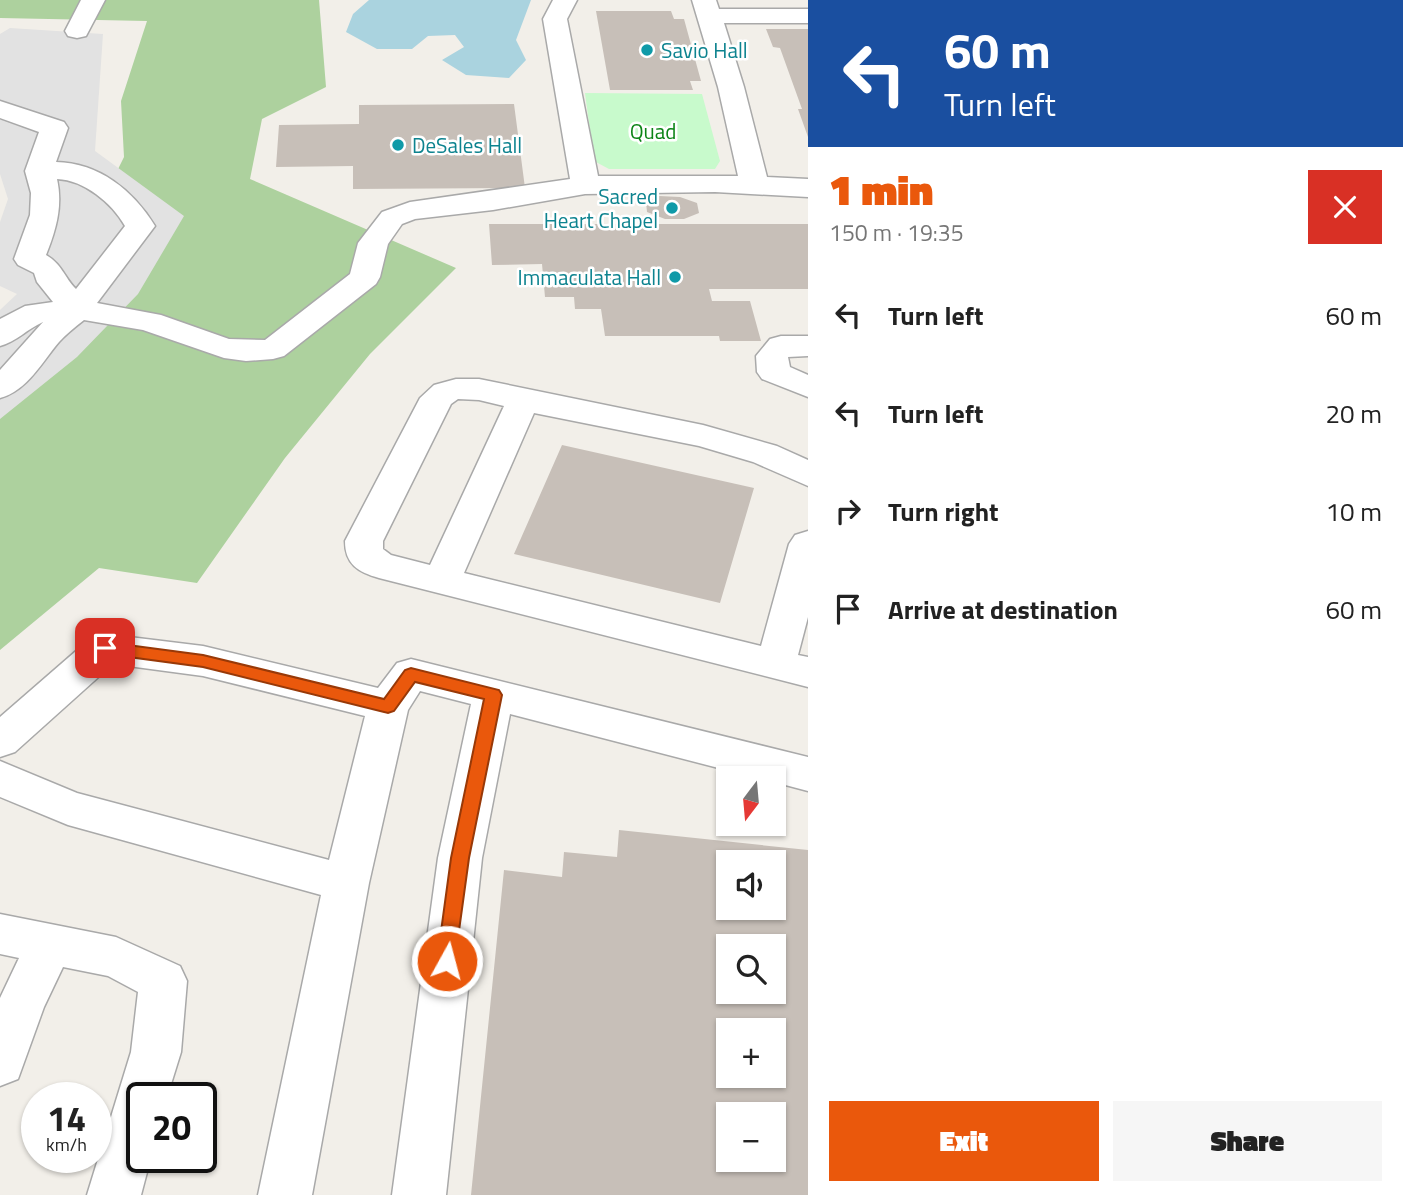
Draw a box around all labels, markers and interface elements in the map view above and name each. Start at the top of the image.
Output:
text: 60 m [944,12,1051,87]
icon: left [829,28,920,119]
place label: Savio Hall [661,34,748,66]
marker: Savio Hall [639,42,655,58]
text: Turn left [944,80,1056,128]
park label: Quad [630,115,676,147]
place label: DeSales Hall [412,129,522,161]
marker: DeSales Hall [390,137,406,153]
text: 1 min [829,157,933,221]
button: close [1308,170,1382,244]
place label: Sacred Heart Chapel [544,180,658,236]
marker: Sacred Heart Chapel [664,200,680,216]
text: 150 m · 19:35 [829,215,964,250]
place label: Immaculata Hall [518,261,661,293]
marker: Immaculata Hall [667,269,683,285]
icon: left [829,296,867,334]
text: Turn left [888,296,983,335]
text: 60 m [1325,296,1382,335]
icon: left [829,394,867,432]
text: Turn left [888,394,983,433]
text: 20 m [1325,394,1382,433]
icon: right [829,492,867,530]
text: Turn right [888,492,999,531]
text: 10 m [1325,492,1382,531]
icon: arrive [829,590,867,628]
text: Arrive at destination [888,590,1118,629]
text: 60 m [1325,590,1382,629]
pin [75,618,135,678]
icon: arrive [86,629,124,667]
north arrow [716,766,786,836]
map controls [716,766,786,1172]
button: sound [716,850,786,920]
position arrow [410,924,484,998]
button: search [716,934,786,1004]
button: + [716,1018,786,1088]
speed limit sign: 20 [126,1082,217,1173]
text: 14 [47,1091,86,1145]
button: Exit [829,1101,1099,1181]
button: Share [1113,1101,1382,1181]
button: − [716,1102,786,1172]
text: km/h [46,1131,87,1158]

